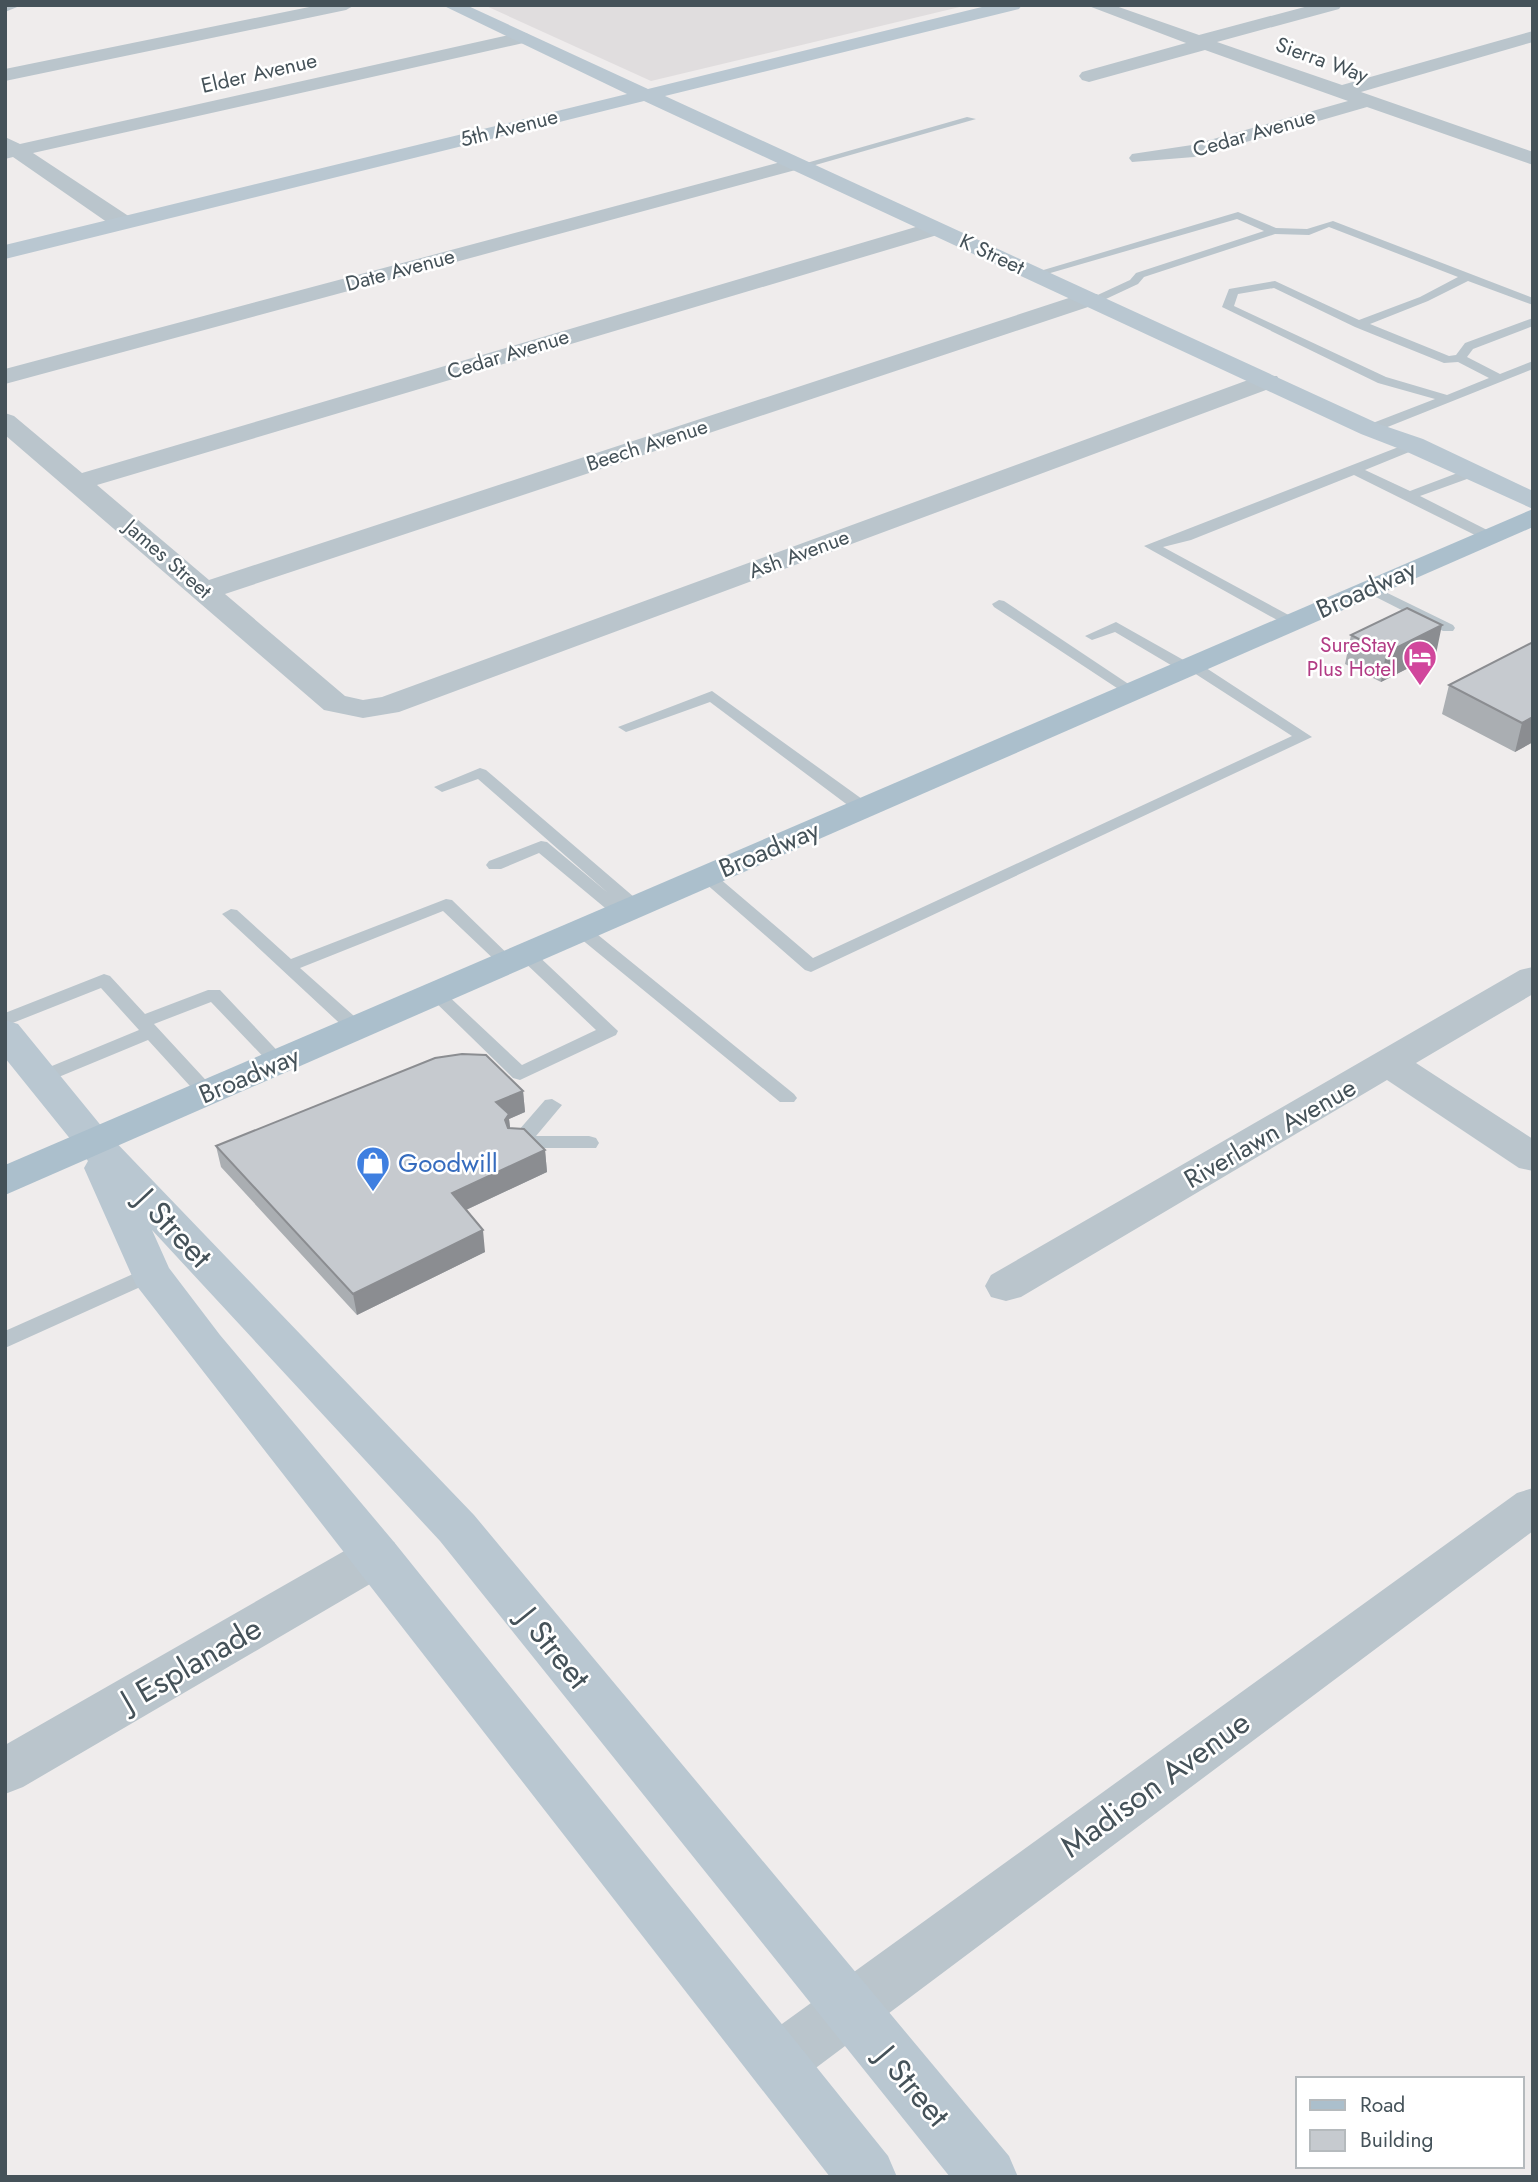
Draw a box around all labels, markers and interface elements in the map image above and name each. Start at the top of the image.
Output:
street label: Sierra Way [1272,29,1373,91]
street label: Elder Avenue [198,45,320,101]
street label: 5th Avenue [457,101,561,155]
street label: Cedar Avenue [1189,101,1319,165]
street label: K Street [955,226,1029,282]
street label: Date Avenue [342,241,458,299]
street label: Cedar Avenue [443,321,573,387]
street label: Beech Avenue [582,411,712,479]
street label: James Street [115,511,218,605]
street label: Ash Avenue [744,522,854,586]
street label: Broadway [1310,550,1423,628]
place label: SureStay Plus Hotel [1307,630,1397,684]
hotel icon: SureStay Plus Hotel [1401,638,1439,687]
street label: Broadway [713,811,826,887]
street label: Broadway [193,1037,306,1113]
street label: Riverlawn Avenue [1177,1068,1363,1198]
shop icon: Goodwill [354,1144,392,1193]
place label: Goodwill [398,1144,498,1182]
street label: J Street [123,1175,223,1278]
street label: J Street [504,1594,602,1699]
street label: J Esplanade [109,1605,270,1725]
street label: Madison Avenue [1051,1699,1259,1869]
street label: J Street [863,2032,961,2137]
legend [1296,2077,1524,2168]
text: Road [1360,2090,1405,2120]
text: Building [1360,2125,1433,2155]

